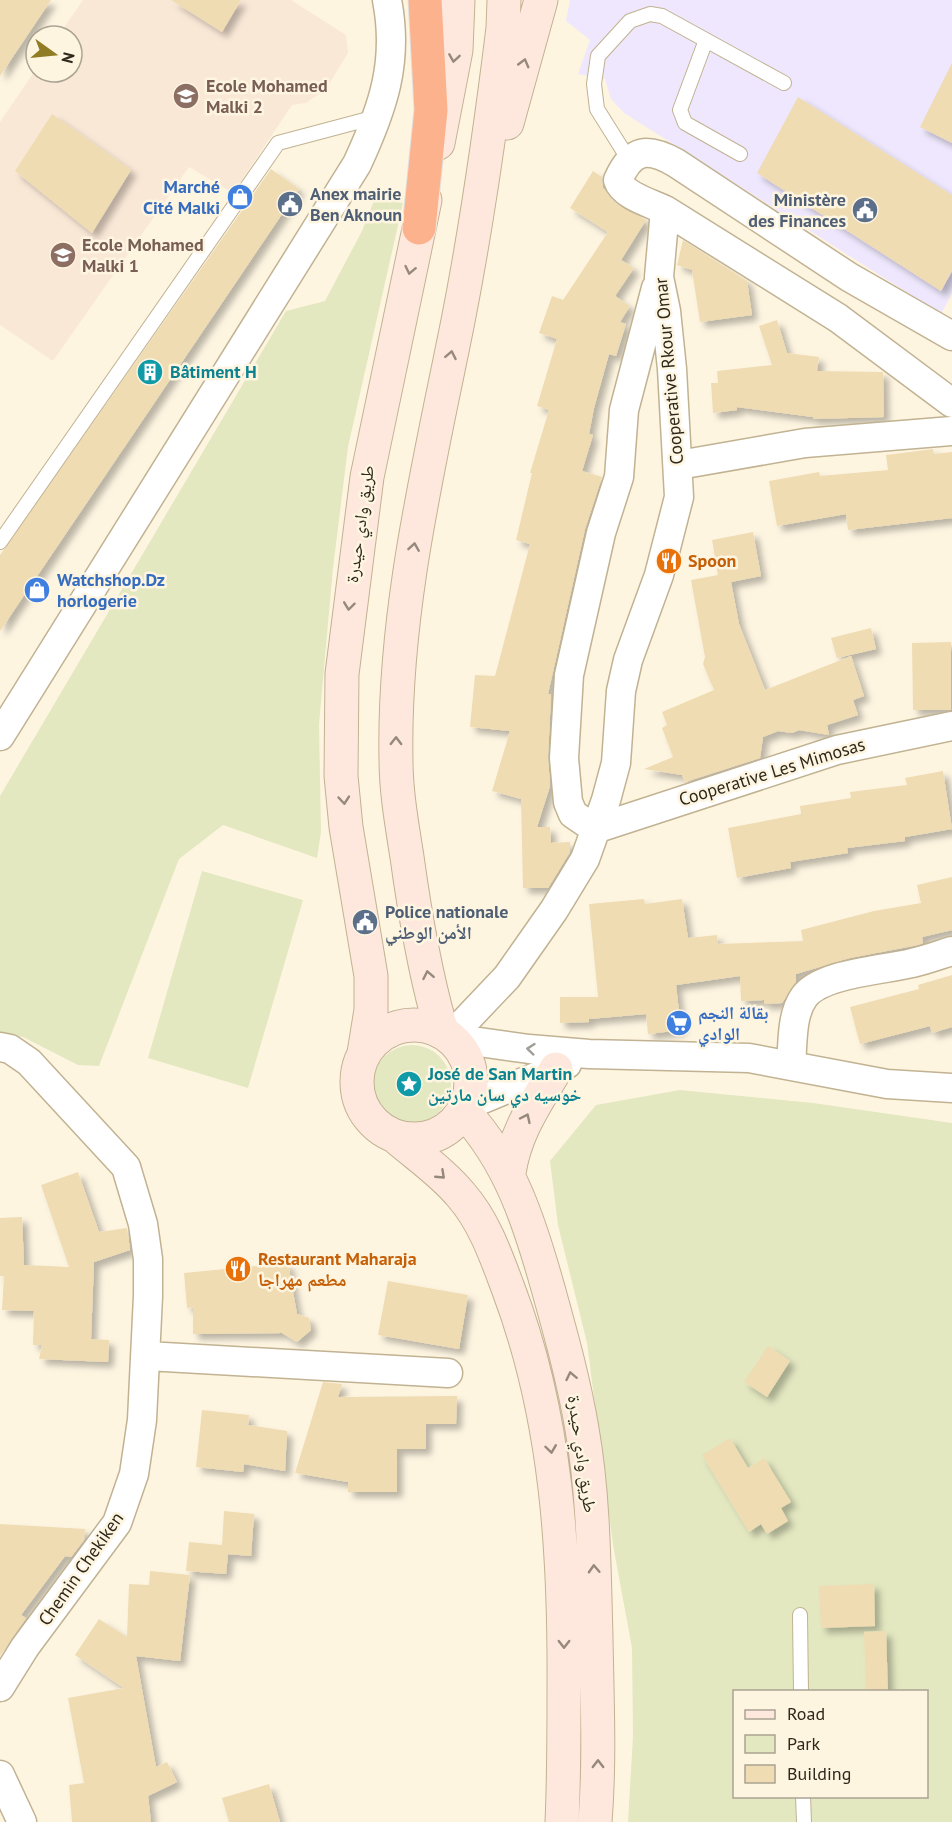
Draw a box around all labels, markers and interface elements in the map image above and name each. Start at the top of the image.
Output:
north arrow [24,24,84,84]
text: N [57,50,80,66]
one-way arrow [449,54,461,63]
one-way arrow [517,58,530,68]
place label: Ecole Mohamed Malki 2 [206,74,328,118]
school or university icon: Ecole Mohamed Malki 2 [171,81,201,111]
place label: Marché Cité Malki [143,175,220,219]
shop icon: Marché Cité Malki [225,182,255,212]
place label: Anex mairie Ben Aknoun [310,182,402,226]
place label: Ministère des Finances [748,188,846,232]
public building icon: Anex mairie Ben Aknoun [275,189,305,219]
public building icon: Ministère des Finances [850,195,880,225]
place label: Ecole Mohamed Malki 1 [82,233,204,277]
school or university icon: Ecole Mohamed Malki 1 [48,240,78,270]
one-way arrow [404,264,417,274]
street label: Cooperative Rkour Omar [649,277,688,465]
one-way arrow [444,351,457,361]
building icon: Bâtiment H [135,357,165,387]
place label: Bâtiment H [170,360,257,383]
street label: طريق وادي حيدرة [340,464,383,585]
one-way arrow [408,542,420,551]
restaurant icon: Spoon [654,546,684,576]
place label: Spoon [688,549,736,572]
place label: Watchshop.Dz horlogerie [57,568,165,612]
shop icon: Watchshop.Dz horlogerie [22,575,52,605]
one-way arrow [343,601,355,610]
street label: Cooperative Les Mimosas [676,732,868,811]
one-way arrow [390,736,402,745]
one-way arrow [337,796,350,805]
place label: Police nationale الأمن الوطني [385,900,508,947]
public building icon: Police nationale الأمن الوطني [350,907,380,937]
one-way arrow [422,970,435,980]
place label: بقالة النجم الوادي [698,1001,769,1048]
supermarket icon: بقالة النجم الوادي [664,1008,694,1038]
one-way arrow [526,1043,535,1056]
place label: José de San Martin خوسيه دي سان مارتين [427,1062,582,1109]
place icon: José de San Martin خوسيه دي سان مارتين [394,1069,424,1099]
one-way arrow [519,1113,531,1124]
one-way arrow [434,1168,445,1179]
place label: Restaurant Maharaja مطعم مهراجا [258,1247,417,1292]
restaurant icon: Restaurant Maharaja مطعم مهراجا [223,1254,253,1284]
one-way arrow [565,1371,578,1381]
street label: طريق وادي حيدرة [559,1394,602,1515]
one-way arrow [544,1445,557,1454]
street label: Chemin Chekiken [33,1507,128,1630]
one-way arrow [588,1564,601,1573]
one-way arrow [558,1639,570,1648]
legend [733,1690,928,1798]
text: Road [787,1702,825,1725]
text: Park [787,1732,820,1755]
one-way arrow [592,1759,605,1768]
text: Building [787,1762,851,1785]

